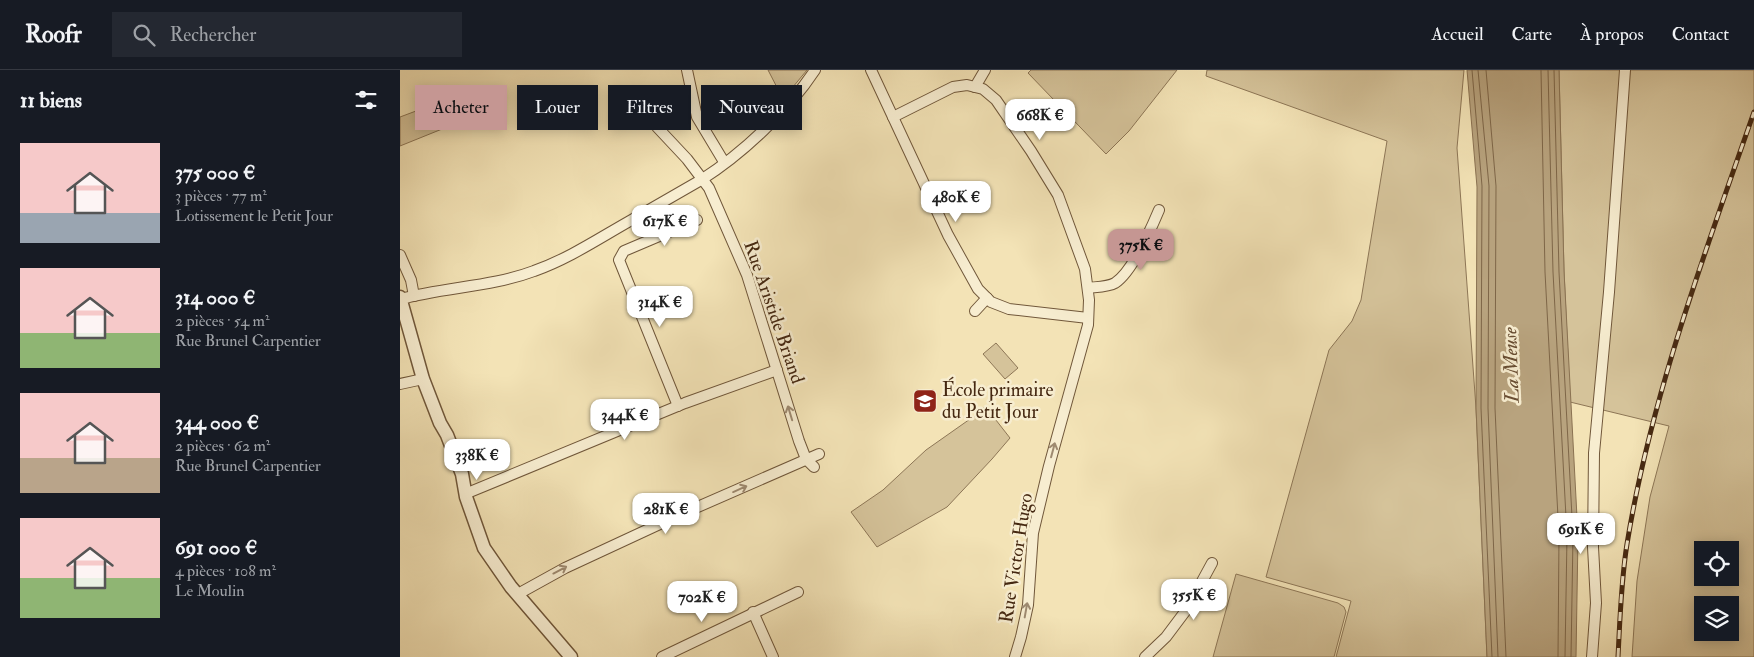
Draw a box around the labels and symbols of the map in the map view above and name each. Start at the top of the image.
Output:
pin: 668K € [999,98,1081,141]
pin: 480K € [915,180,997,223]
pin: 617K € [624,204,706,247]
pin: 375K € [1100,228,1182,271]
street label: Rue Aristide Briand [738,237,810,387]
pin: 314K € [619,286,701,328]
water label: La Meuse [1497,326,1525,404]
place label: École primaire du Petit Jour [942,376,1053,424]
school or university icon: École primaire du Petit Jour [912,388,938,414]
pin: 344K € [584,398,666,441]
one-way arrow [785,406,794,422]
pin: 338K € [436,438,518,481]
one-way arrow [1049,442,1058,458]
one-way arrow [732,483,747,493]
street label: Rue Victor Hugo [994,491,1038,625]
pin: 281K € [625,492,707,535]
pin: 691K € [1540,512,1622,555]
one-way arrow [552,565,567,574]
pin: 355K € [1153,578,1235,621]
pin: 702K € [661,580,743,623]
one-way arrow [1022,602,1032,618]

